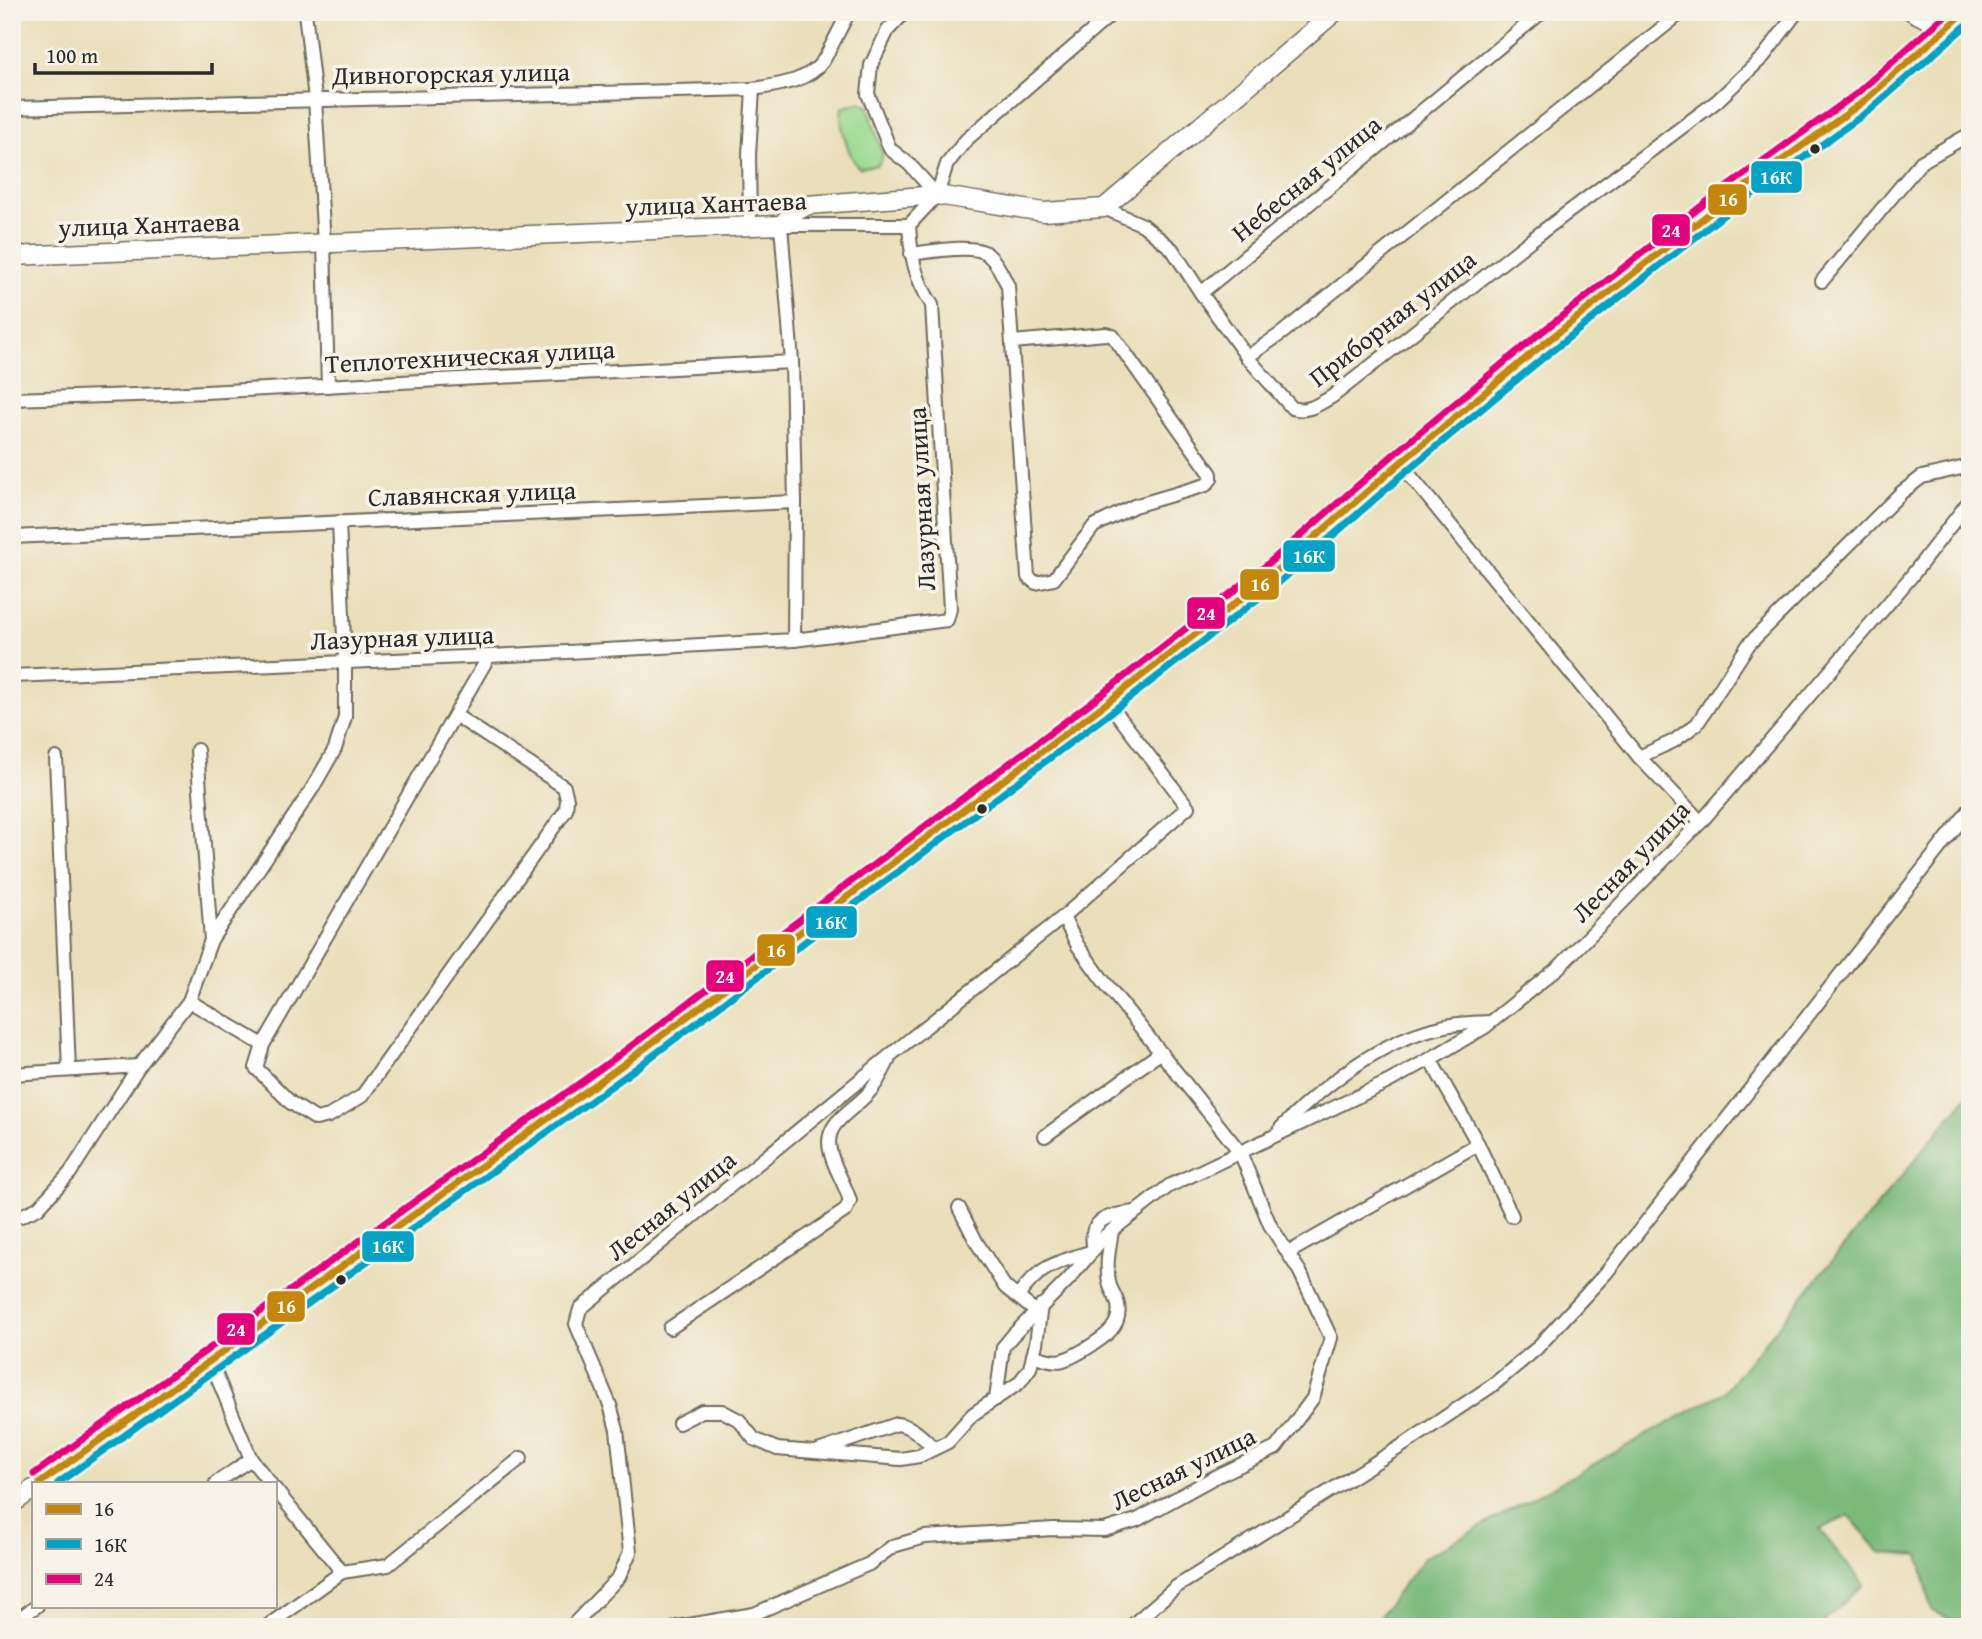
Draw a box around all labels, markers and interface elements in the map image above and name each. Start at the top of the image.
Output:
scale bar [35,32,212,76]
text: 100 m [46,40,98,71]
street label: Дивногорская улица [331,51,571,95]
street label: Небесная улица [1223,105,1390,251]
unlabelled marker [1808,142,1822,156]
line badge: 16К [1750,160,1803,194]
text: 16К [1760,163,1792,191]
street label: улица Хантаева [624,180,808,226]
line badge: 16 [1707,183,1748,216]
text: 16 [1718,185,1738,213]
street label: улица Хантаева [57,201,241,247]
line badge: 24 [1651,213,1691,247]
text: 24 [1661,216,1681,244]
street label: Приборная улица [1300,240,1485,396]
street label: Теплотехническая улица [324,329,617,383]
street label: Лазурная улица [897,405,945,592]
street label: Славянская улица [367,470,577,516]
line badge: 16К [1282,539,1336,573]
text: 16К [1293,542,1325,570]
line badge: 16 [1239,568,1280,601]
text: 16 [1250,570,1270,598]
line badge: 24 [1186,596,1226,630]
text: 24 [1196,599,1216,627]
street label: Лазурная улица [309,614,495,660]
street label: Лесная улица [1562,791,1699,931]
unlabelled marker [975,802,989,816]
line badge: 16К [805,905,858,939]
text: 16К [815,908,847,936]
line badge: 16 [756,933,796,967]
text: 16 [766,936,786,964]
line badge: 24 [705,959,745,993]
text: 24 [715,962,735,990]
street label: Лесная улица [598,1140,745,1269]
line badge: 16К [361,1230,415,1263]
text: 16К [372,1232,404,1260]
unlabelled marker [334,1273,348,1287]
line badge: 16 [266,1290,306,1323]
text: 16 [276,1292,296,1320]
line badge: 24 [216,1312,256,1346]
text: 24 [226,1315,246,1343]
street label: Лесная улица [1104,1416,1263,1520]
legend [32,1482,276,1608]
text: 16 [94,1493,114,1524]
text: 16К [94,1529,127,1560]
text: 24 [94,1563,114,1594]

